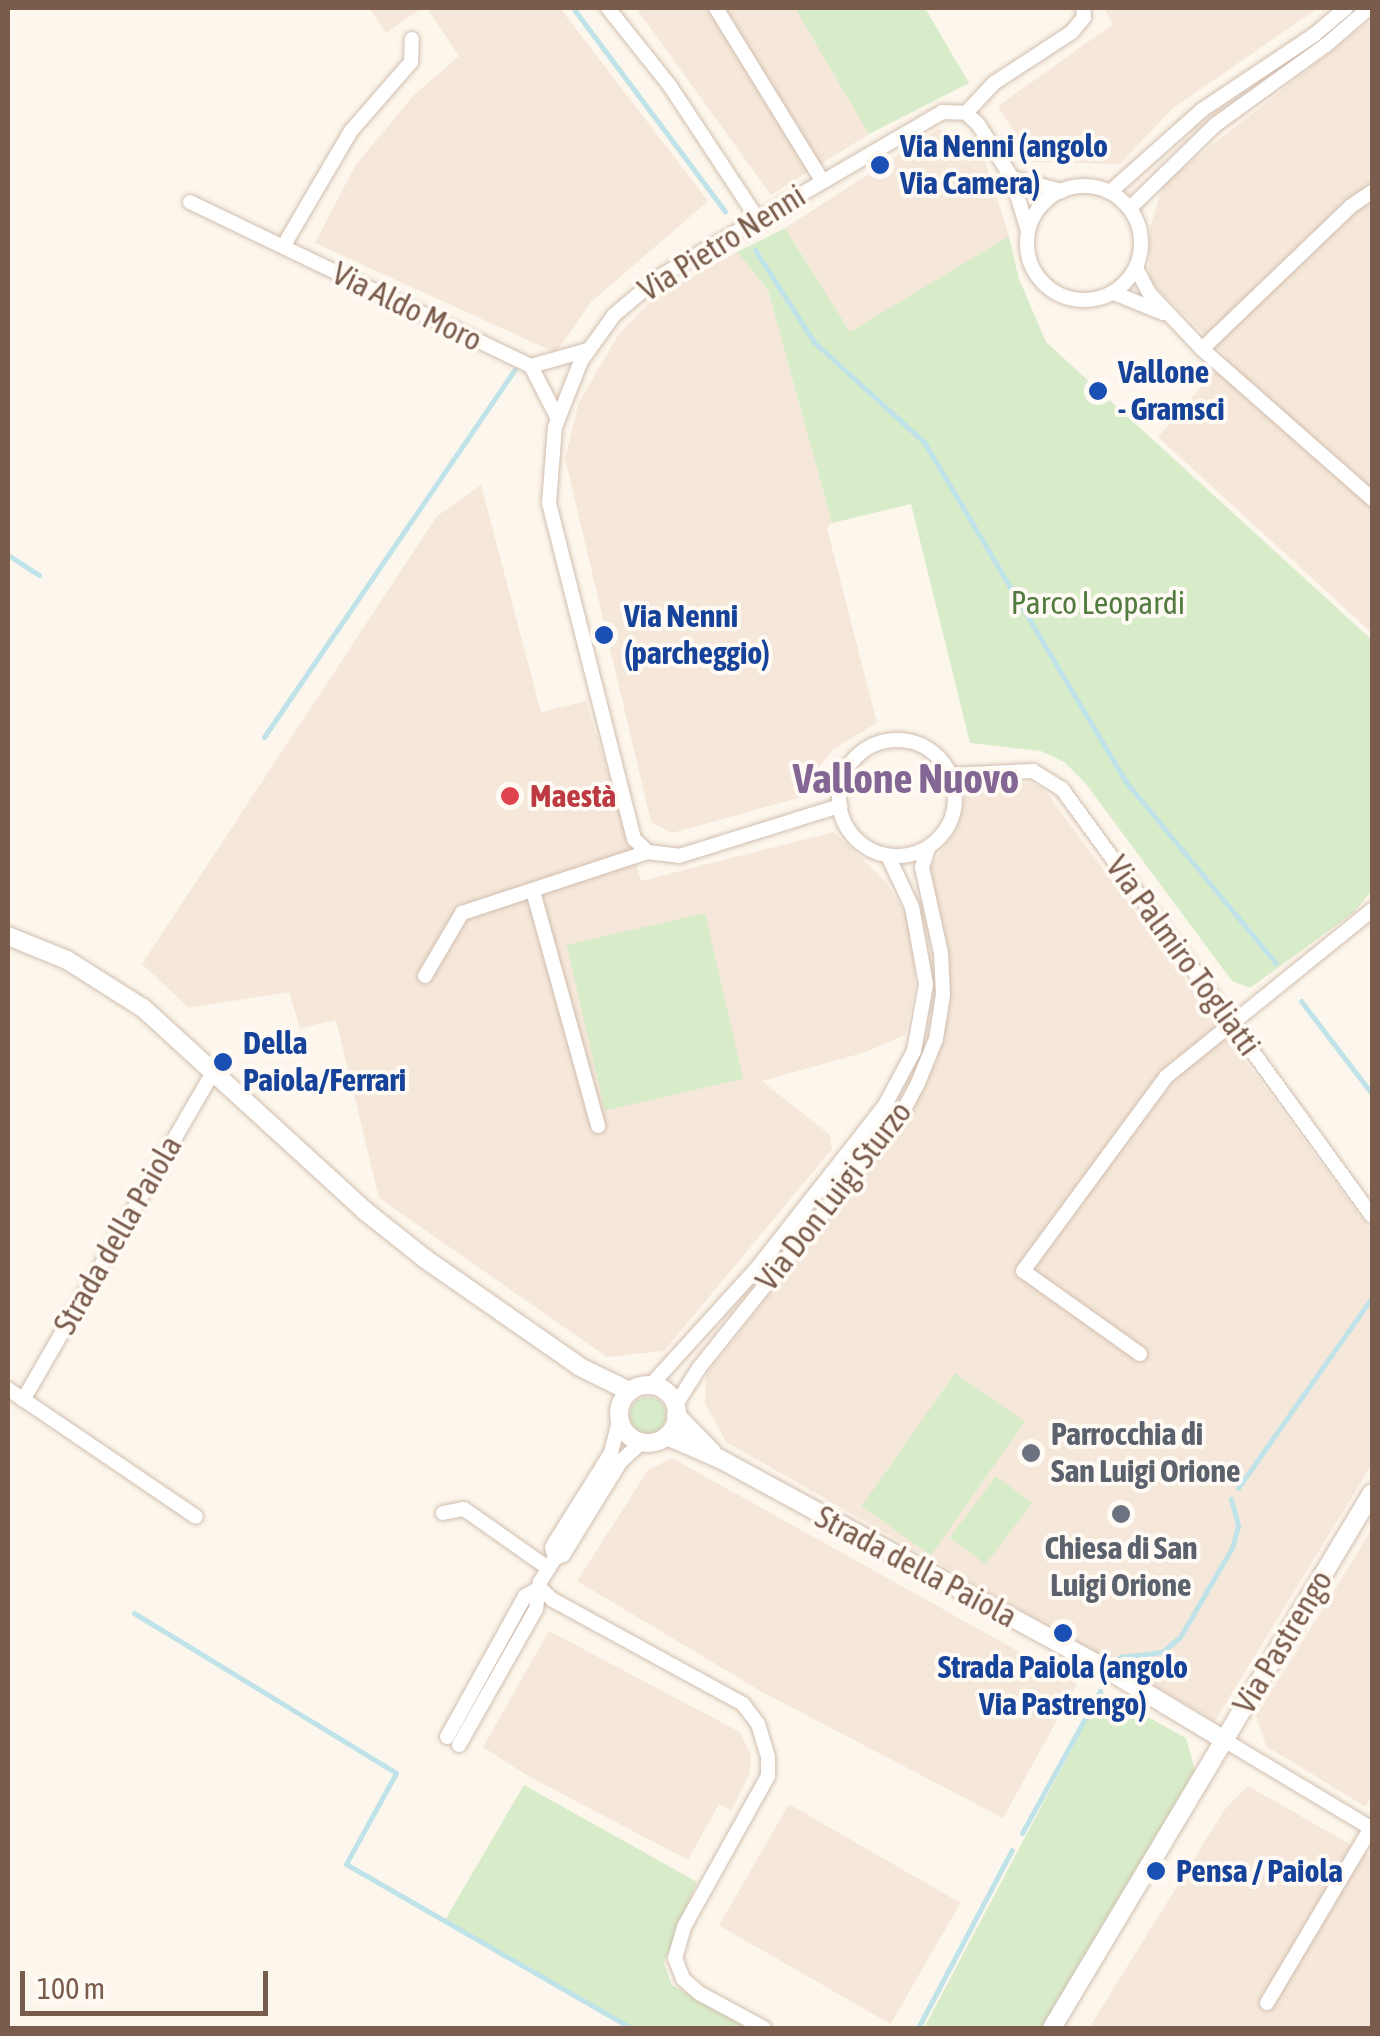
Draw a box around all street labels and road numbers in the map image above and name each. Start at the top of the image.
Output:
street label: Via Pietro Nenni [632,177,812,309]
street label: Via Aldo Moro [326,254,488,360]
street label: Via Palmiro Togliatti [1098,849,1268,1063]
street label: Via Don Luigi Sturzo [748,1094,920,1298]
street label: Strada della Paiola [46,1129,190,1341]
street label: Strada della Paiola [809,1498,1023,1636]
street label: Via Pastrengo [1225,1563,1341,1721]

